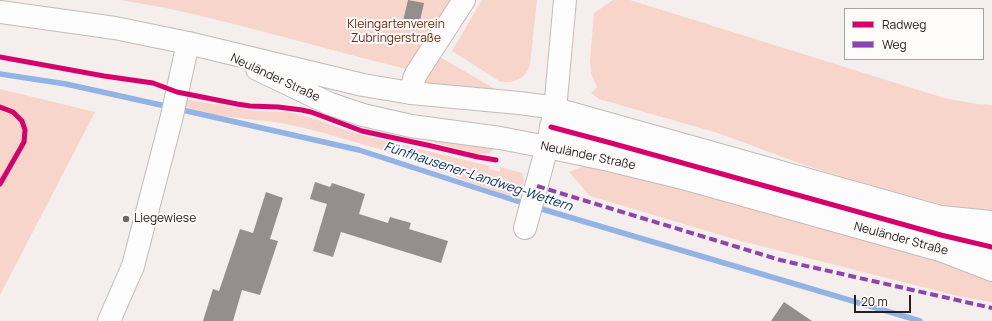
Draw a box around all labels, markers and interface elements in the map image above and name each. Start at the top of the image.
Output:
legend [844,8,984,60]
text: Radweg [882,16,926,33]
park label: Kleingartenverein Zubringerstraße [347,18,445,46]
text: Weg [882,36,907,53]
street label: Neuländer Straße [228,51,322,105]
water label: Fünfhausener-Landweg-Wettern [382,139,574,215]
street label: Neuländer Straße [539,139,637,173]
place label: Liegewiese [134,212,196,226]
marker: Liegewiese [121,214,131,224]
street label: Neuländer Straße [852,220,950,258]
scale bar [856,287,913,313]
text: 20 m [861,293,888,310]

